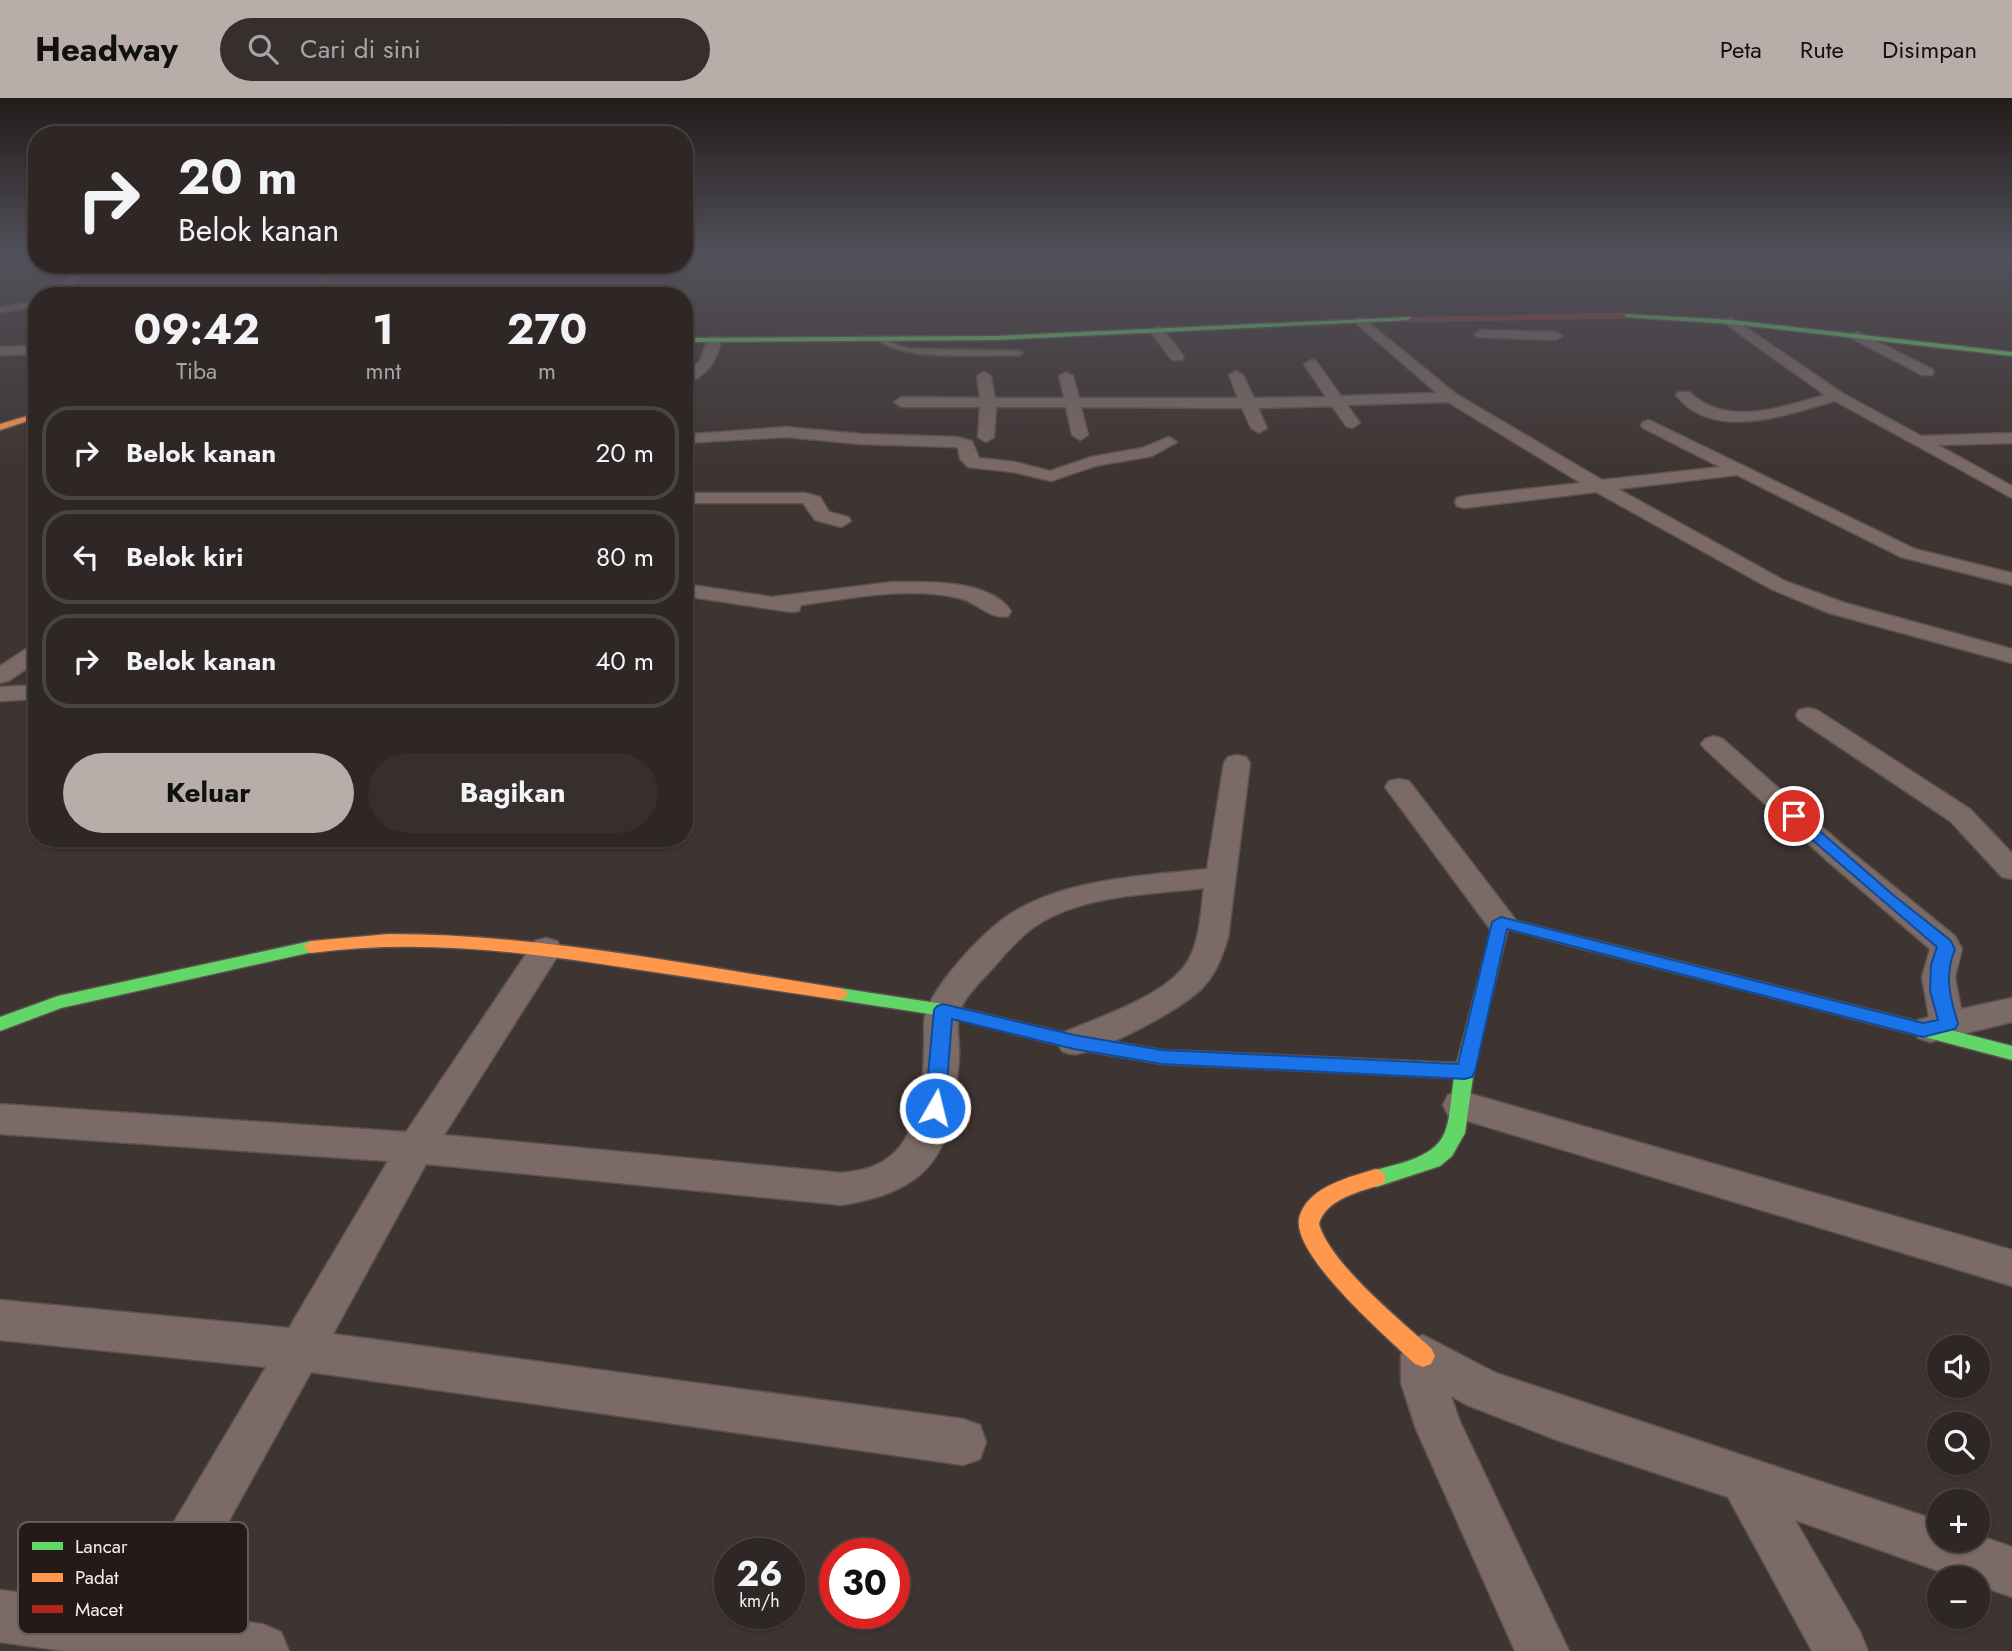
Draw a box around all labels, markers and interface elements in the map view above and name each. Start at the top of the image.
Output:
search box [220,18,710,81]
text: Headway [35,26,178,73]
icon: search [244,30,282,68]
text: Cari di sini [300,30,421,68]
text: Peta [1720,32,1762,67]
text: Rute [1800,32,1844,67]
text: Disimpan [1882,32,1977,67]
text: 20 m [178,142,297,212]
icon: right [63,154,154,245]
text: Belok kanan [178,207,339,253]
text: 09:42 [134,299,260,360]
text: 1 [373,299,394,360]
text: 270 [507,299,587,360]
text: Tiba [176,354,217,388]
text: mnt [366,354,401,388]
text: m [538,354,556,388]
icon: right [67,434,105,472]
text: Belok kanan [126,434,276,472]
text: 20 m [596,434,654,472]
icon: left [67,538,105,576]
text: Belok kiri [126,538,243,576]
text: 80 m [596,538,654,576]
icon: right [67,642,105,680]
text: Belok kanan [126,642,276,680]
text: 40 m [595,642,654,680]
button: Keluar [63,753,354,833]
button: Bagikan [368,753,658,833]
pin [1764,786,1824,846]
icon: arrive [1775,797,1813,835]
position arrow [898,1071,972,1145]
map controls [1927,1335,1990,1629]
button: sound [1927,1335,1990,1398]
button: search [1927,1412,1990,1475]
button: + [1927,1489,1990,1552]
legend [18,1522,248,1634]
text: Lancar [75,1533,128,1560]
speed limit sign: 30 [819,1538,910,1629]
text: 26 [736,1549,783,1599]
text: Padat [75,1564,119,1591]
button: − [1927,1566,1990,1629]
text: km/h [739,1588,780,1614]
text: Macet [75,1596,123,1623]

